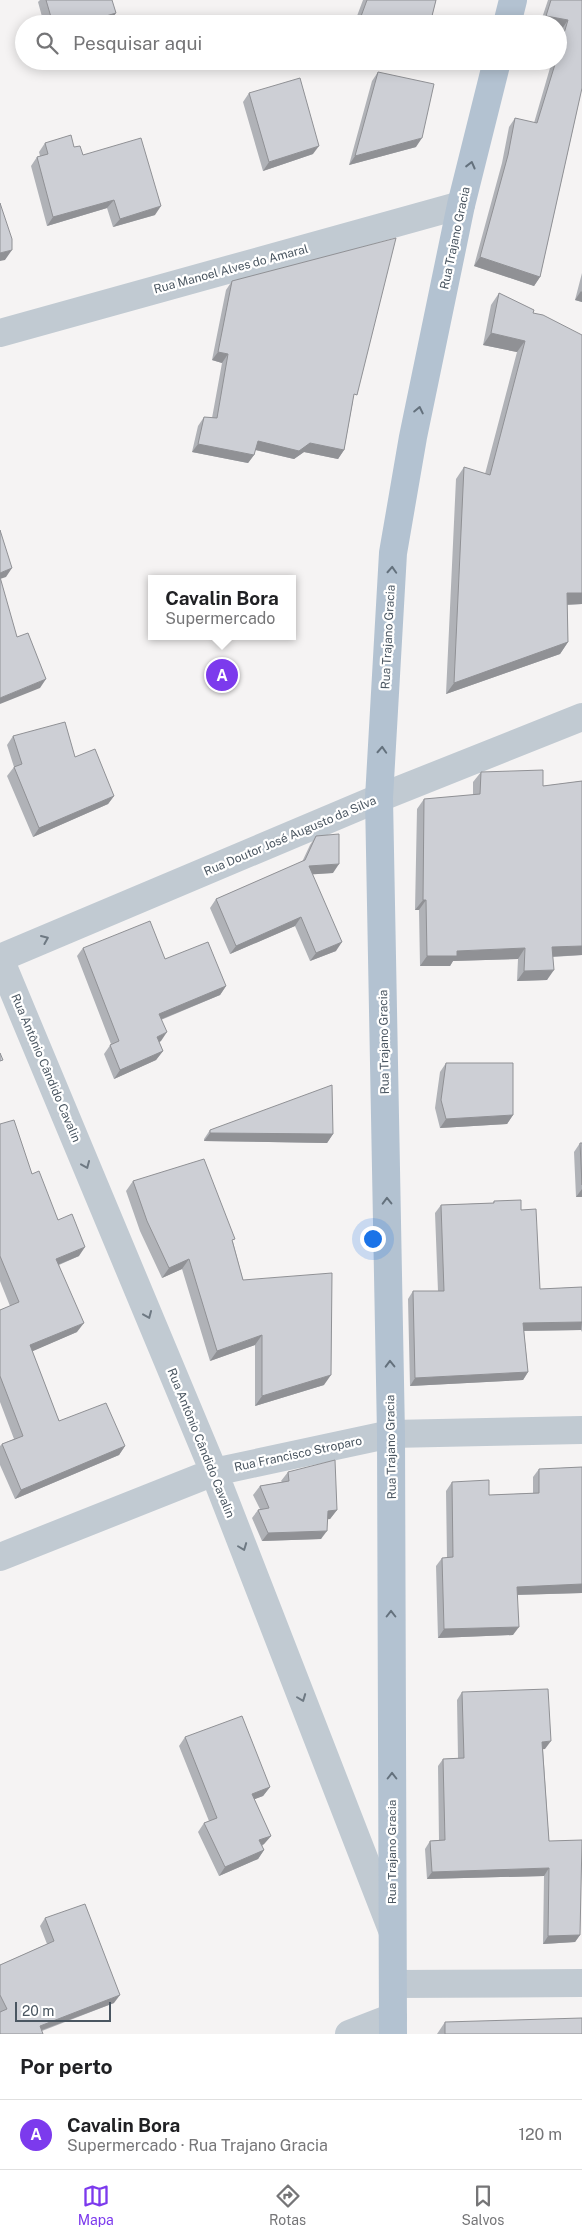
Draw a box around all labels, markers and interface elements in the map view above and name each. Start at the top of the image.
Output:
search box [15,15,567,70]
icon: search [33,29,61,57]
text: Pesquisar aqui [73,32,202,54]
one-way arrow [465,161,476,170]
street label: Rua Trajano Gracia [437,185,473,291]
street label: Rua Manoel Alves do Amaral [152,242,310,296]
one-way arrow [413,405,424,414]
one-way arrow [387,566,398,574]
popup [148,575,296,640]
street label: Rua Trajano Gracia [378,584,398,690]
text: Cavalin Bora [165,587,279,609]
text: Supermercado [165,609,275,628]
pin: A [206,656,238,694]
one-way arrow [376,745,387,753]
street label: Rua Doutor José Augusto da Silva [202,793,378,879]
one-way arrow [40,935,49,945]
street label: Rua Trajano Gracia [376,990,392,1094]
street label: Rua Antônio Cândido Cavalin [8,992,84,1144]
one-way arrow [80,1160,90,1169]
one-way arrow [381,1197,392,1205]
your location [360,1226,386,1252]
one-way arrow [142,1310,153,1319]
one-way arrow [384,1360,395,1368]
street label: Rua Antônio Cândido Cavalin [165,1366,237,1520]
street label: Rua Trajano Gracia [383,1395,399,1499]
street label: Rua Francisco Stroparo [233,1434,363,1474]
one-way arrow [237,1542,247,1551]
one-way arrow [386,1610,396,1618]
one-way arrow [296,1693,306,1702]
one-way arrow [387,1772,397,1780]
street label: Rua Trajano Gracia [385,1800,399,1904]
scale bar [15,1999,111,2022]
text: 20 m [22,2003,54,2019]
text: Por perto [20,2054,113,2079]
text: Cavalin Bora [67,2114,180,2136]
text: A [30,2125,42,2144]
text: 120 m [518,2125,562,2144]
text: Supermercado · Rua Trajano Gracia [67,2136,328,2155]
tab: Mapa [78,2182,114,2228]
tab: Rotas [269,2182,306,2228]
tab: Salvos [461,2182,504,2228]

